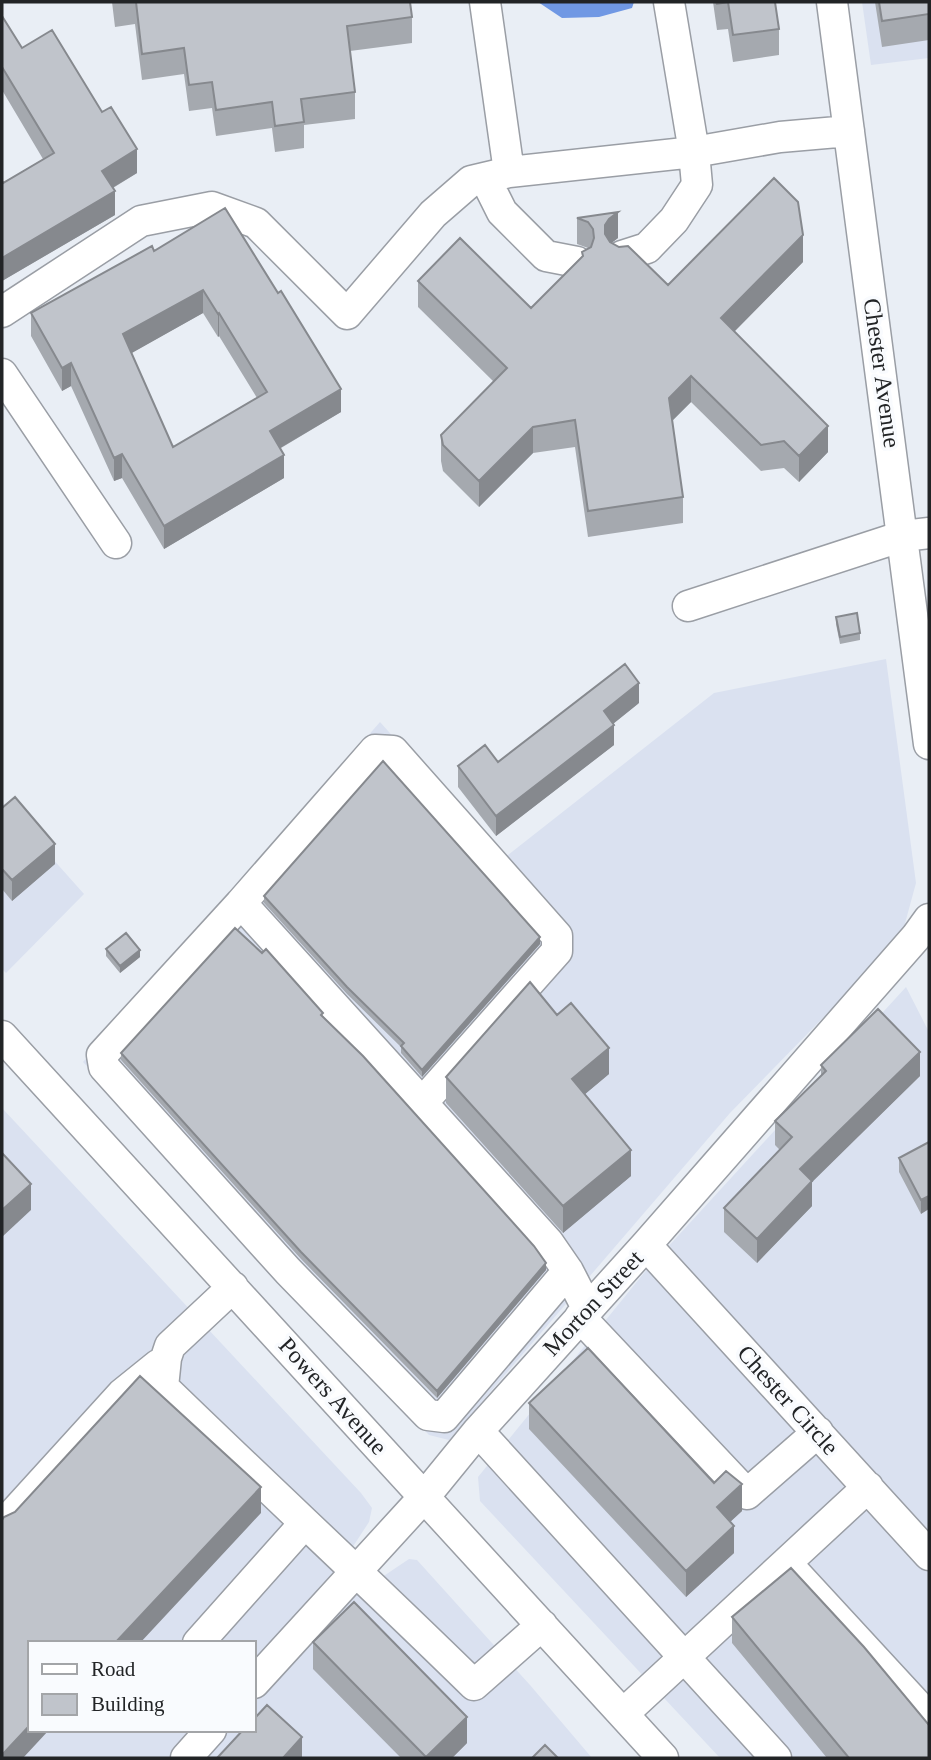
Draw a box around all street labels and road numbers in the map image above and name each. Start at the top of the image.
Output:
street label: Chester Avenue [859,297,905,449]
street label: Morton Street [538,1245,648,1361]
street label: Powers Avenue [274,1332,392,1460]
street label: Chester Circle [732,1340,844,1460]

